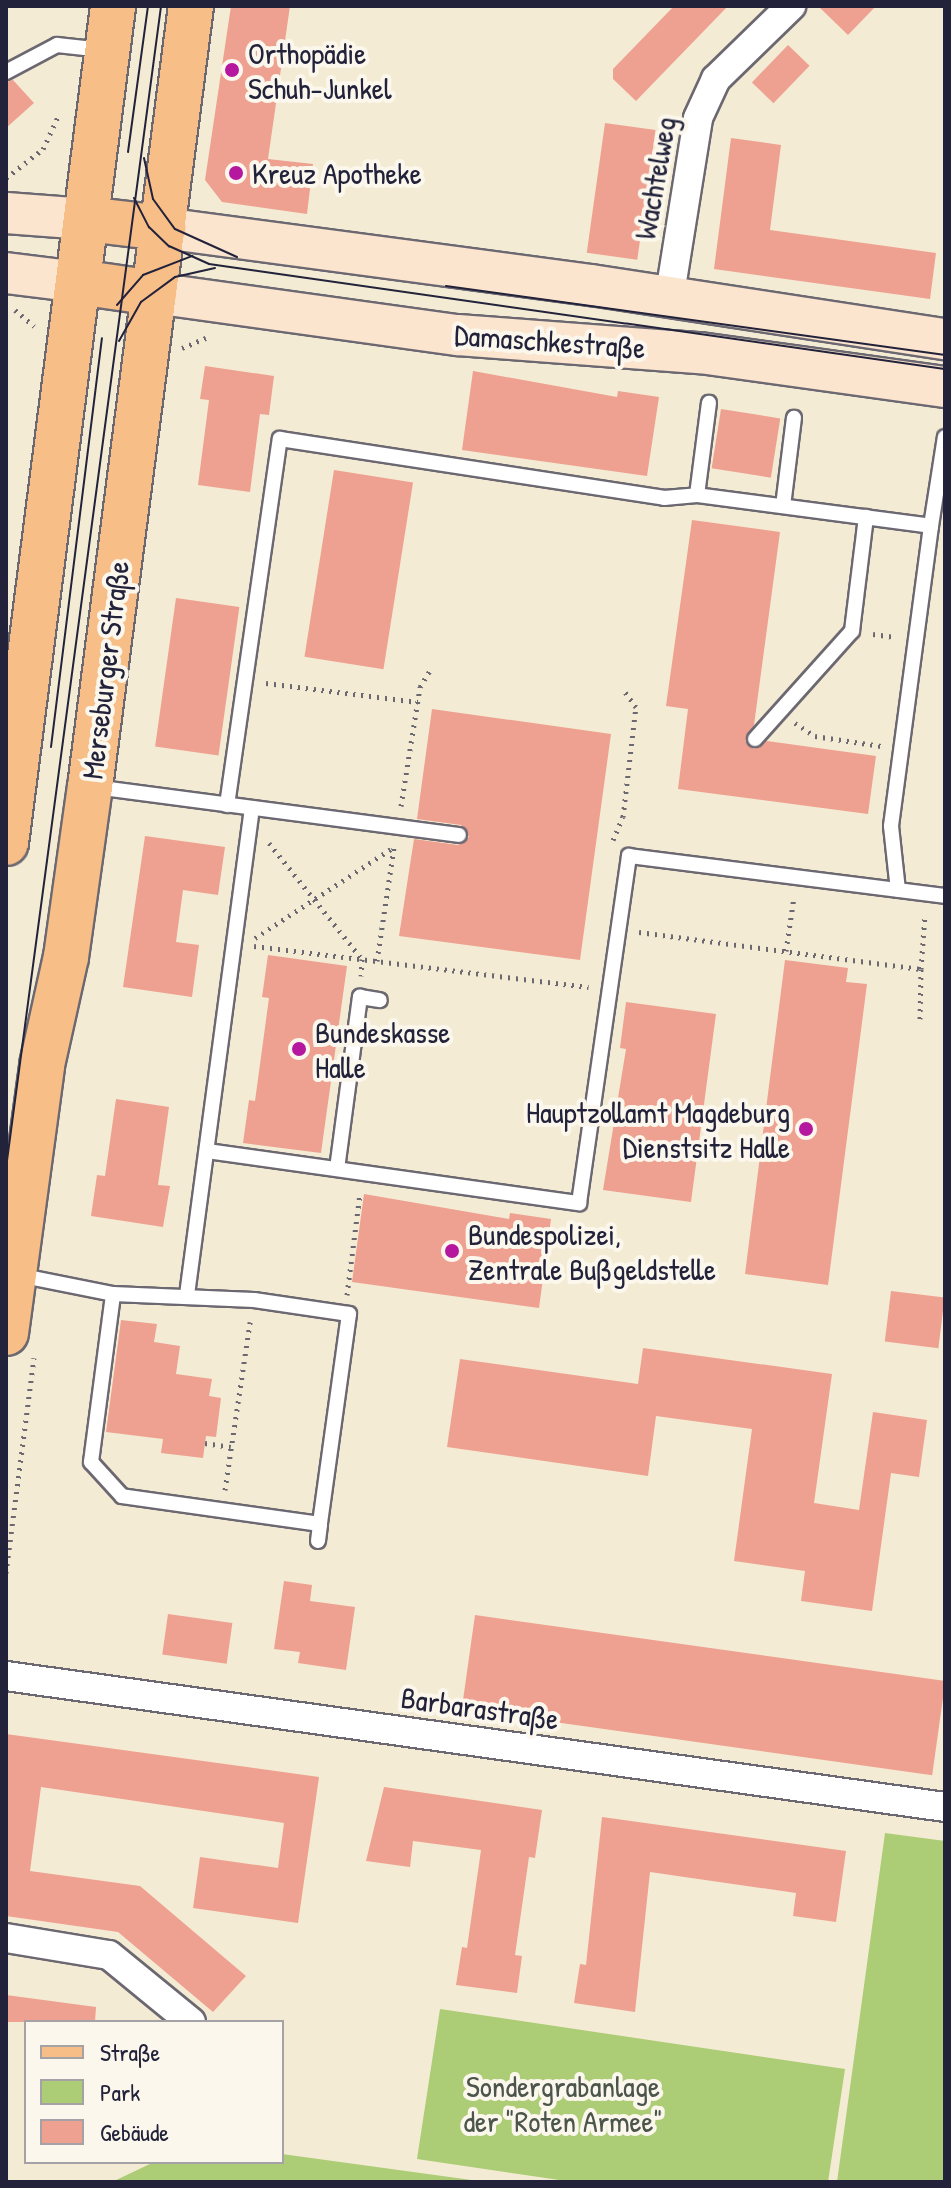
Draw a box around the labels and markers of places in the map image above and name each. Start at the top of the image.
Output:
place label: Orthopädie Schuh-Junkel [248,35,392,106]
marker: Orthopädie Schuh-Junkel [223,61,241,79]
place label: Kreuz Apotheke [252,155,422,191]
marker: Kreuz Apotheke [227,164,245,182]
place label: Bundeskasse Halle [315,1014,450,1084]
marker: Bundeskasse Halle [290,1040,308,1058]
place label: Hauptzollamt Magdeburg Dienstsitz Halle [526,1094,790,1164]
marker: Hauptzollamt Magdeburg Dienstsitz Halle [797,1120,815,1138]
place label: Bundespolizei, Zentrale Bußgeldstelle [468,1216,716,1286]
marker: Bundespolizei, Zentrale Bußgeldstelle [443,1242,461,1260]

